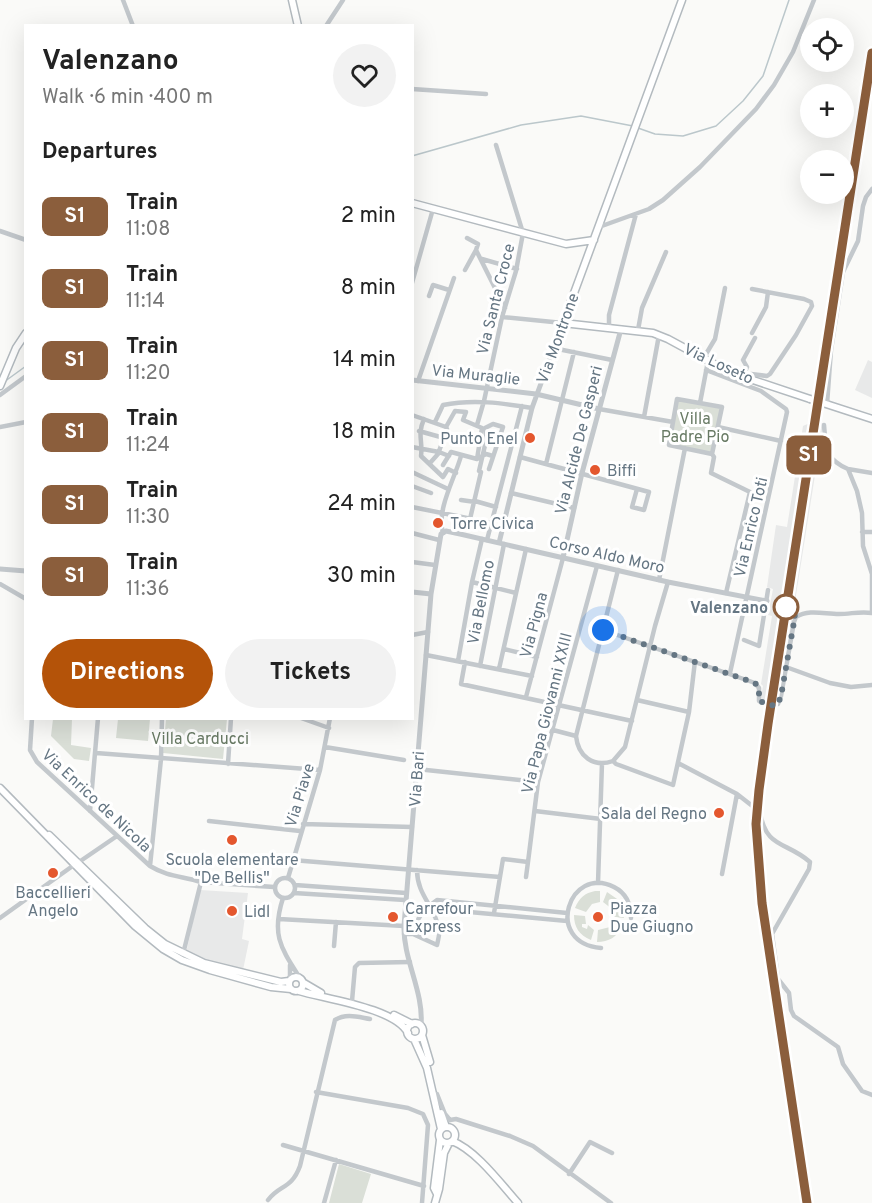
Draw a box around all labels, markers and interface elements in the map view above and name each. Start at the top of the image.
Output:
map controls [800,18,854,204]
button: locate [800,18,854,72]
text: Valenzano [42,44,179,80]
button: heart [333,44,396,107]
button: + [800,84,854,138]
text: Walk · 6 min · 400 m [42,85,213,111]
text: Departures [42,139,158,166]
button: − [800,150,854,204]
text: Train [126,190,178,217]
text: S1 [64,203,86,230]
text: 2 min [341,203,396,230]
text: 11:08 [126,217,170,243]
street label: Via Santa Croce [473,242,520,357]
text: Train [126,262,178,289]
text: S1 [64,275,86,302]
text: 8 min [341,275,396,302]
text: 11:14 [126,289,165,315]
street label: Via Montrone [533,291,585,387]
text: Train [126,334,178,361]
street label: Via Loseto [680,340,756,390]
text: S1 [64,347,86,374]
text: 14 min [333,347,396,374]
text: 11:20 [126,361,171,387]
street label: Via Muraglie [430,361,521,391]
street label: Via Alcide De Gasperi [552,364,608,517]
text: Train [126,406,178,433]
park label: Villa Padre Pio [661,410,729,448]
text: S1 [64,419,86,446]
text: 18 min [333,419,396,446]
place label: Punto Enel [440,430,518,450]
marker: Punto Enel [523,431,537,445]
text: 11:24 [126,433,170,459]
line badge: S1 [782,436,836,474]
text: S1 [798,442,820,469]
place label: Biffi [607,462,636,482]
marker: Biffi [588,463,602,477]
street label: Via Enrico Toti [731,475,773,580]
text: Train [126,478,178,505]
text: S1 [64,491,86,518]
text: 24 min [327,491,396,518]
text: 11:30 [126,505,170,531]
place label: Torre Civica [450,515,534,535]
marker: Torre Civica [431,516,445,530]
street label: Corso Aldo Moro [547,533,666,579]
text: Train [126,550,178,577]
street label: Via Bellomo [464,558,500,646]
text: S1 [64,563,86,590]
text: 30 min [327,563,396,590]
text: 11:36 [126,577,169,603]
street label: Via Pigna [517,590,553,661]
marker: Valenzano [773,594,799,620]
place label: Valenzano [690,599,768,619]
your location [588,615,618,645]
street label: Via Papa Giovanni XXIII [518,631,578,796]
button: Directions [42,639,213,708]
button: Tickets [225,639,396,708]
park label: Villa Carducci [151,730,249,750]
street label: Via Enrico de Nicola [37,745,155,857]
street label: Via Bari [406,750,430,808]
street label: Via Piave [282,761,320,830]
place label: Sala del Regno [601,805,707,825]
marker: Sala del Regno [712,806,726,820]
marker: Scuola elementare "De Bellis" [225,833,239,847]
place label: Scuola elementare "De Bellis" [165,851,299,889]
marker: Baccellieri Angelo [46,866,60,880]
place label: Baccellieri Angelo [15,884,91,922]
place label: Carrefour Express [405,900,473,938]
place label: Piazza Due Giugno [610,900,694,938]
place label: Lidl [244,903,270,923]
marker: Lidl [225,904,239,918]
marker: Carrefour Express [386,910,400,924]
marker: Piazza Due Giugno [591,910,605,924]

